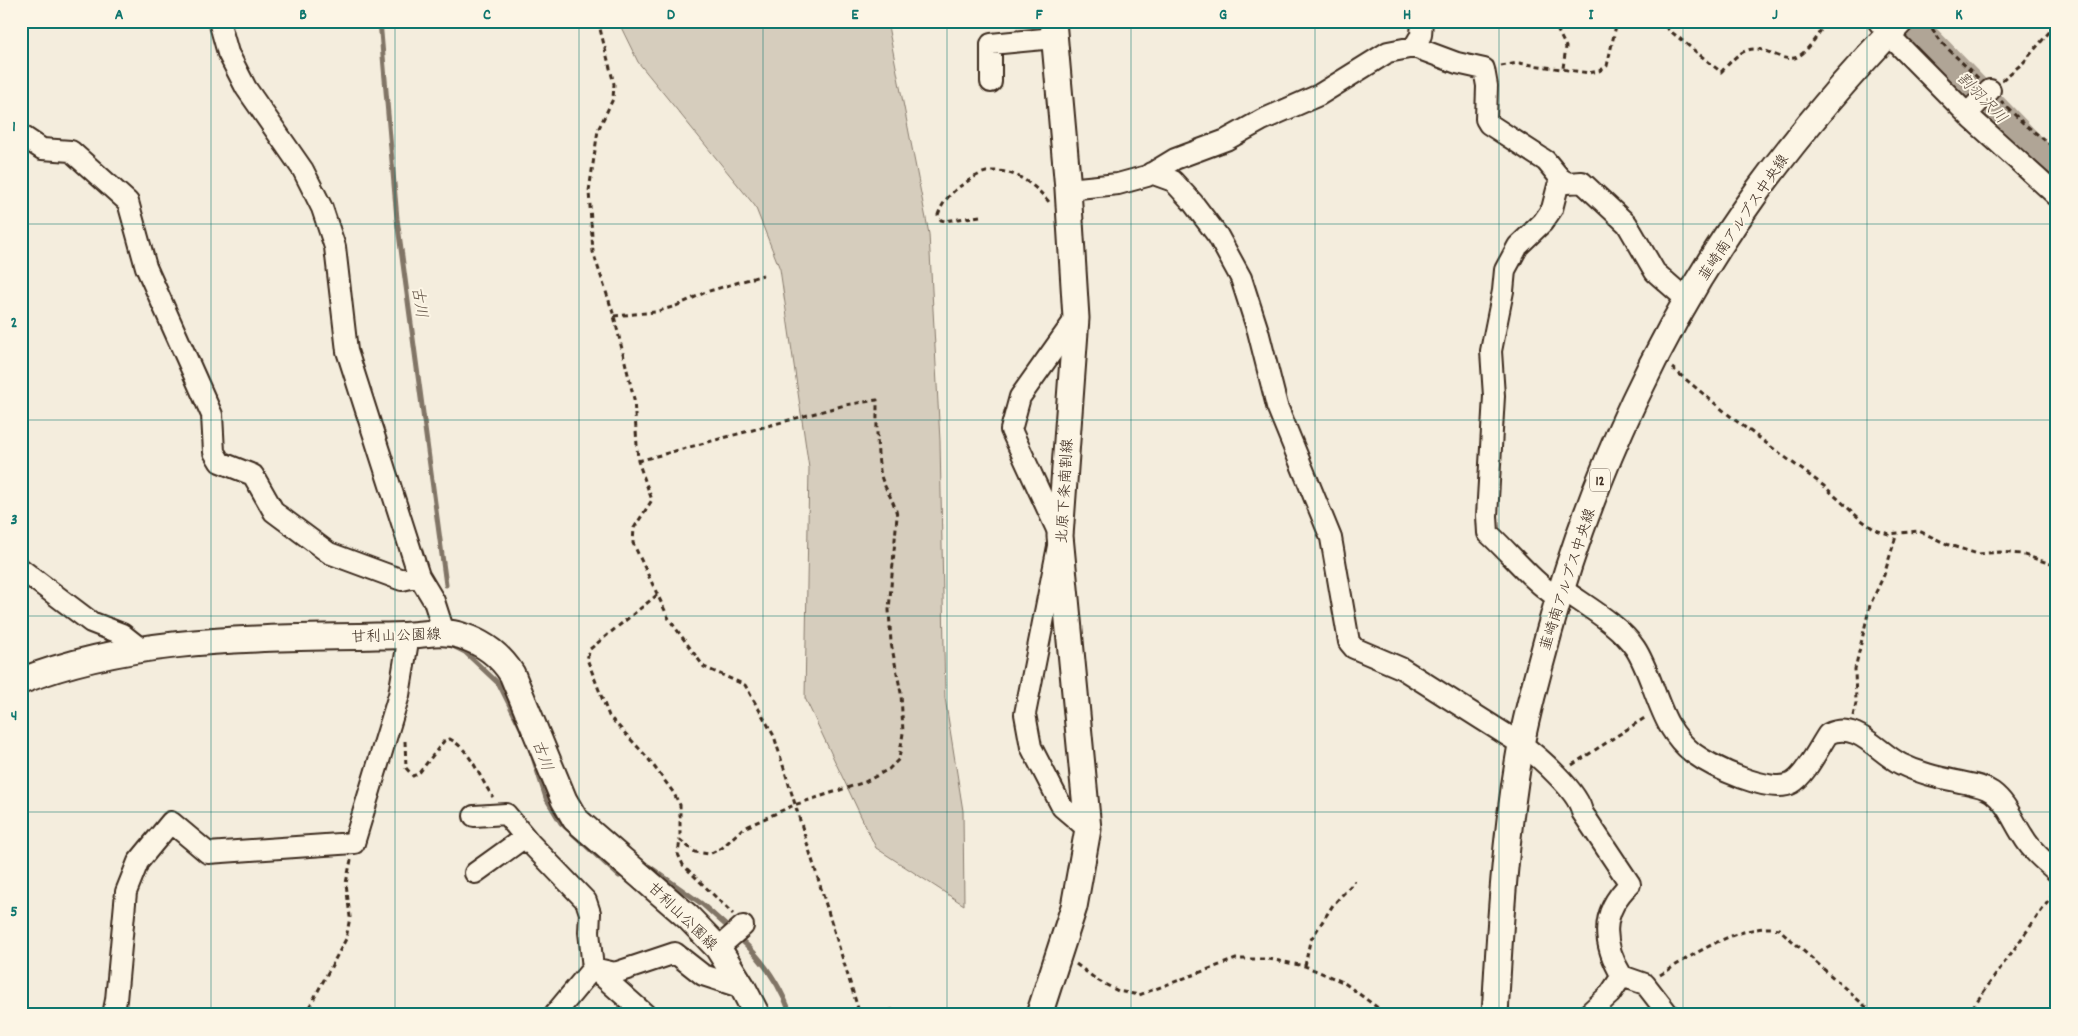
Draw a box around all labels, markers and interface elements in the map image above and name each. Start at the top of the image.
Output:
text: A [115,4,124,27]
text: B [299,4,307,27]
text: C [483,4,491,27]
text: D [667,4,676,27]
text: E [851,4,859,27]
text: F [1035,4,1043,27]
text: G [1219,4,1227,27]
text: H [1403,4,1411,27]
text: I [1589,4,1595,27]
text: J [1772,4,1778,27]
text: K [1955,4,1963,27]
water label: 割羽沢川 [1951,68,2012,130]
text: 1 [12,116,16,139]
street label: 韮崎南アルプス中央線 [1694,150,1795,286]
water label: 古川 [405,285,432,320]
text: 2 [11,312,18,335]
street label: 北原下条南割線 [1052,438,1080,544]
road number: 12 [1590,468,1610,492]
street label: 韮崎南アルプス中央線 [1535,506,1602,654]
text: 3 [10,509,18,532]
street label: 甘利山公園線 [351,624,441,650]
text: 4 [11,705,17,728]
water label: 古川 [526,737,558,775]
street label: 甘利山公園線 [642,878,722,957]
text: 5 [10,901,18,924]

